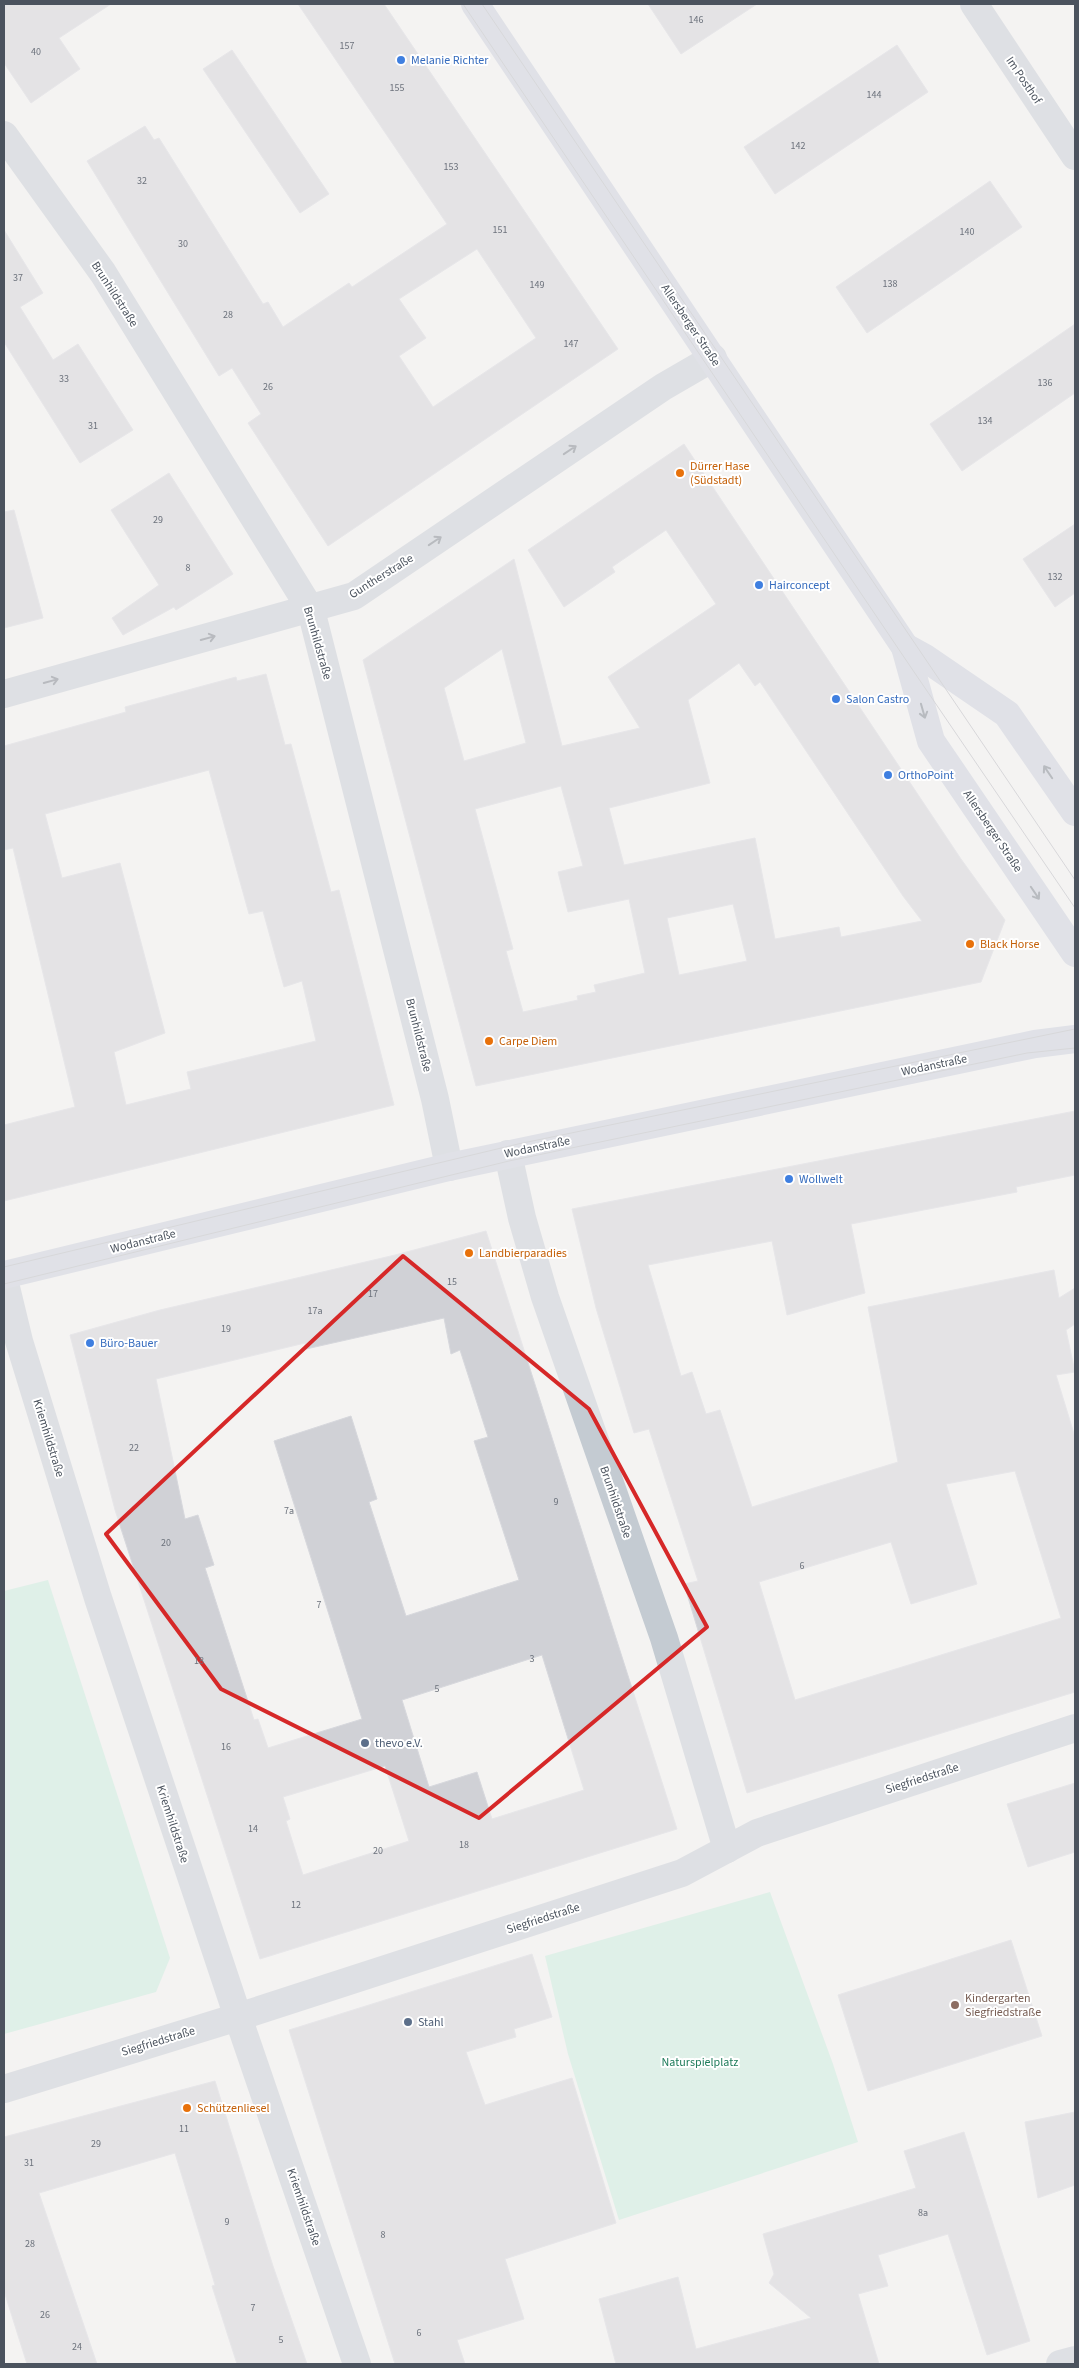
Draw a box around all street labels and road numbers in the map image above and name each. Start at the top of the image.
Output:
street label: Im Posthof [1001,53,1046,108]
street label: Brunhildstraße [87,258,142,330]
street label: Allersberger Straße [657,281,724,370]
street label: Guntherstraße [346,550,417,603]
street label: Brunhildstraße [299,605,336,682]
street label: Allersberger Straße [959,787,1026,876]
street label: Brunhildstraße [401,997,436,1074]
street label: Wodanstraße [900,1050,969,1081]
street label: Wodanstraße [503,1132,572,1163]
street label: Wodanstraße [109,1225,178,1258]
street label: Kriemhildstraße [29,1397,68,1479]
street label: Brunhildstraße [595,1464,636,1540]
street label: Siegfriedstraße [883,1759,961,1798]
street label: Kriemhildstraße [152,1783,193,1865]
street label: Siegfriedstraße [504,1899,582,1938]
street label: Siegfriedstraße [119,2022,197,2061]
street label: Kriemhildstraße [282,2166,325,2248]

